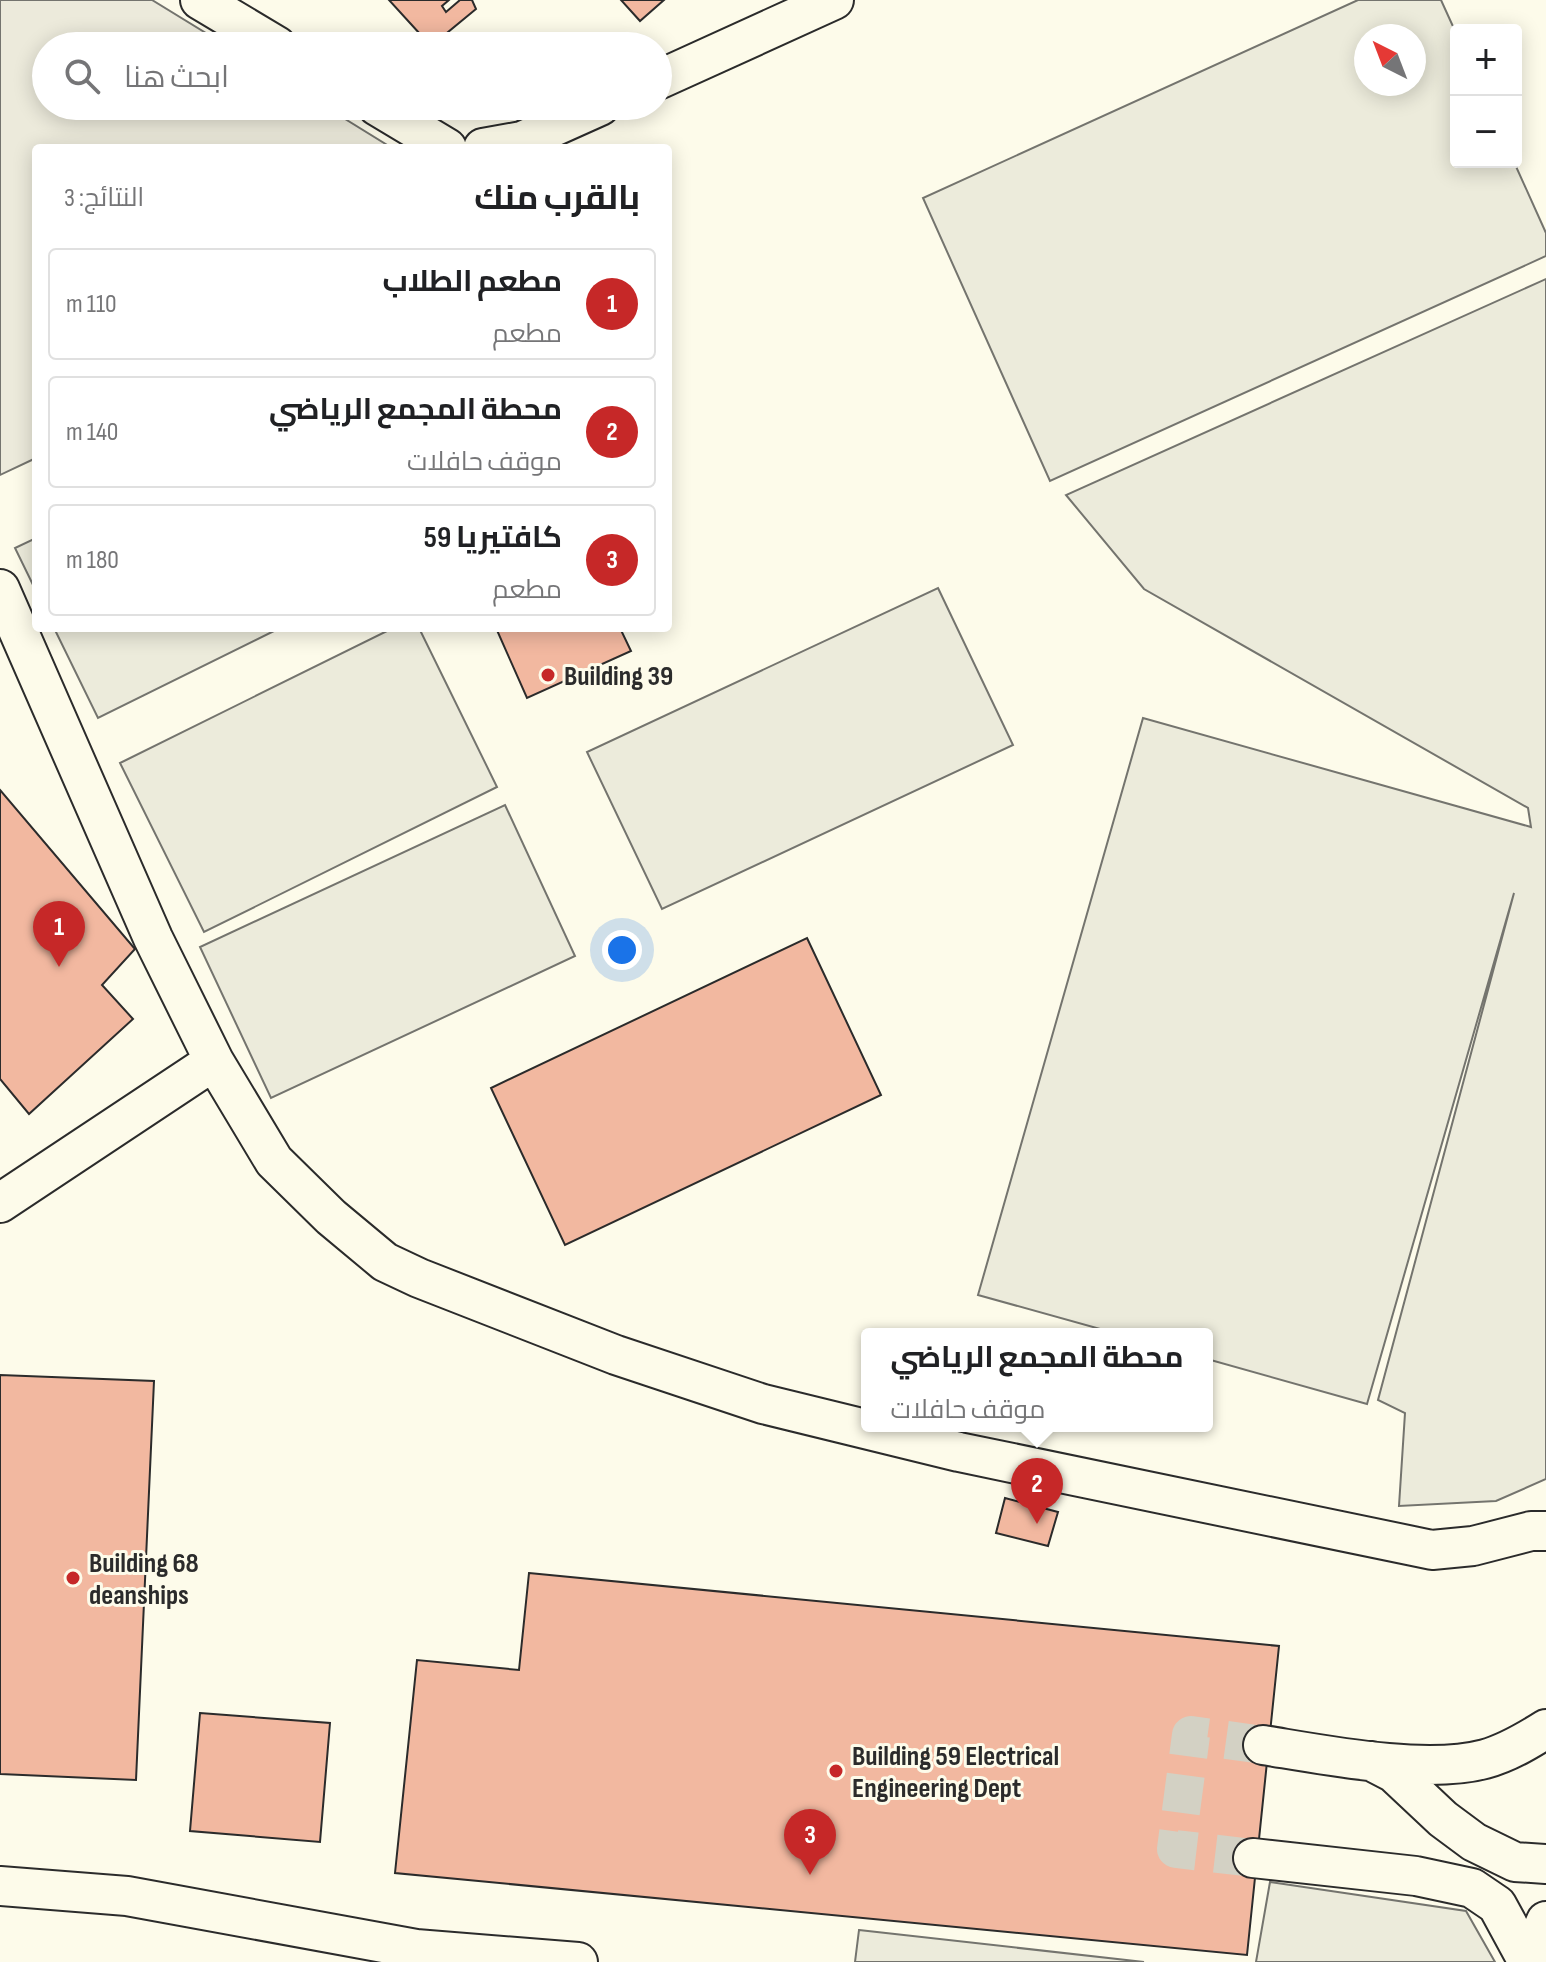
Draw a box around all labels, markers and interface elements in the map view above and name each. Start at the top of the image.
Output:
north arrow [1354,24,1426,96]
map controls [1450,24,1522,168]
button: + [1450,24,1522,96]
search box [32,32,672,120]
icon: search [60,54,104,98]
text: ابحث هنا [124,60,229,96]
button: − [1450,96,1522,168]
text: بالقرب منك [474,178,640,219]
text: النتائج: 3 [64,183,144,214]
text: مطعم الطلاب [383,264,562,300]
text: 110 m [66,289,117,320]
text: 1 [607,289,617,320]
text: مطعم [492,319,562,350]
text: محطة المجمع الرياضي [269,392,562,428]
text: 140 m [66,417,118,448]
text: 2 [606,417,618,448]
text: موقف حافلات [407,447,562,478]
text: كافتيريا 59 [424,520,562,556]
text: 180 m [66,545,119,576]
text: 3 [606,545,618,576]
text: مطعم [492,575,562,606]
place label: Building 39 [564,660,673,693]
marker: Building 39 [539,666,557,684]
pin: 1 [33,901,85,967]
your location [602,930,642,970]
popup [861,1328,1213,1432]
text: محطة المجمع الرياضي [890,1340,1184,1376]
text: موقف حافلات [890,1395,1045,1426]
pin: 2 [1011,1458,1063,1524]
place label: Building 68 deanships [89,1547,199,1612]
marker: Building 68 deanships [64,1569,82,1587]
place label: Building 59 Electrical Engineering Dept [852,1740,1059,1805]
marker: Building 59 Electrical Engineering Dept [827,1762,845,1780]
pin: 3 [784,1809,836,1875]

